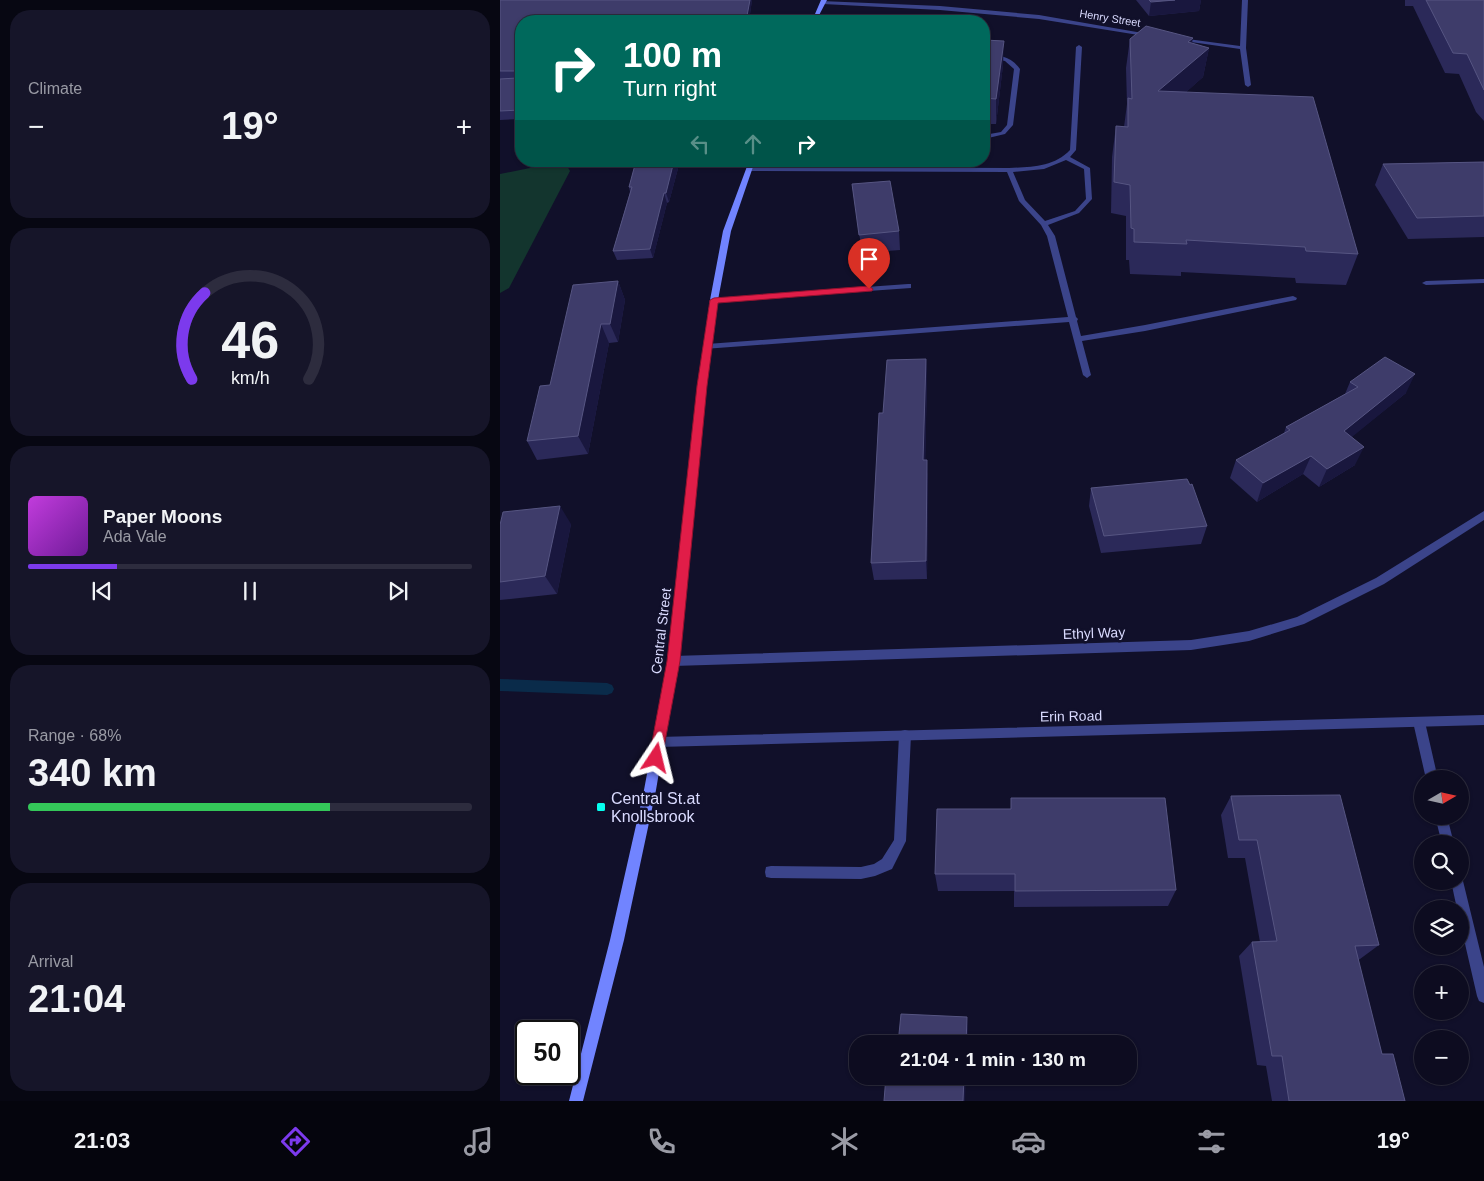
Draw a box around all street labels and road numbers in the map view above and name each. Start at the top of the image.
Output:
street label: Henry Street [1079,7,1141,29]
street label: Central Street [648,587,674,675]
street label: Ethyl Way [1062,624,1126,642]
street label: Erin Road [1040,707,1102,725]

